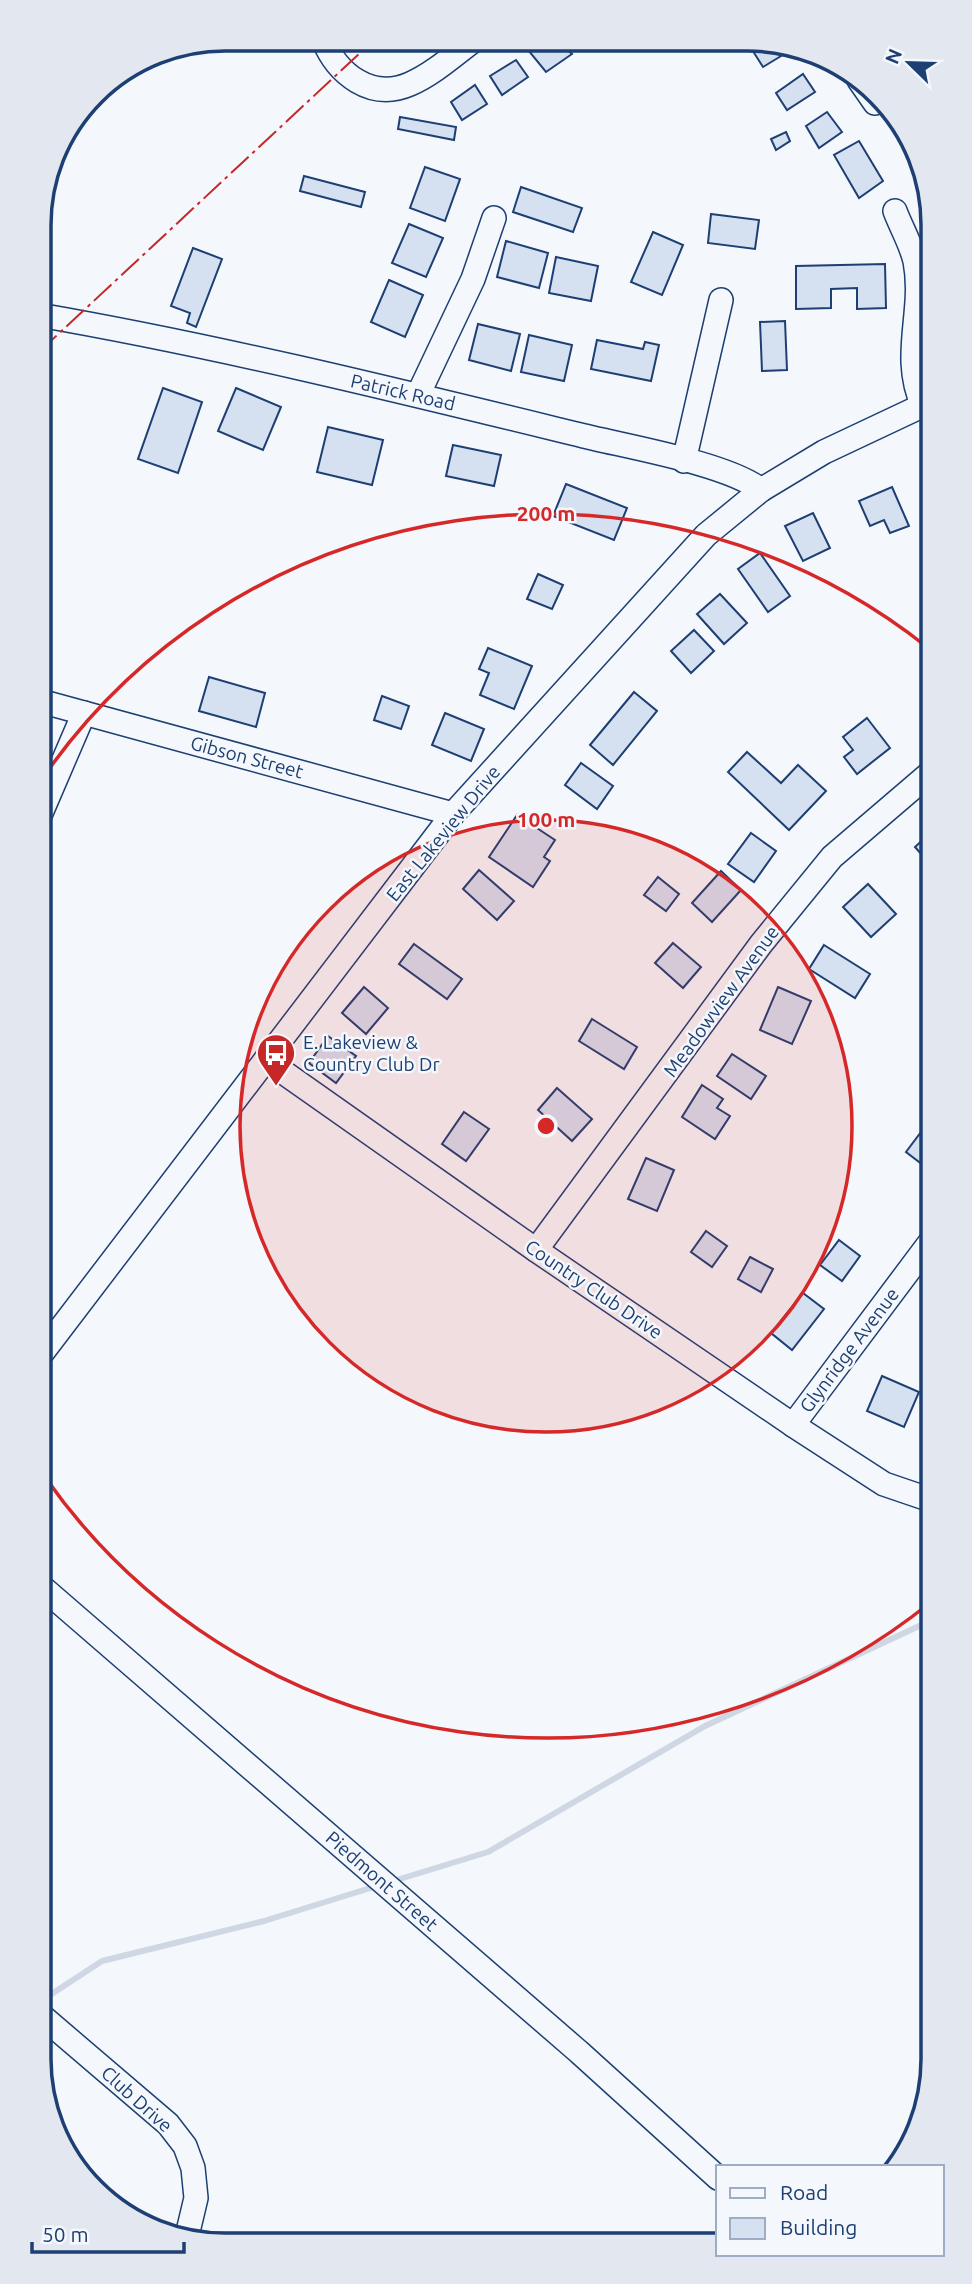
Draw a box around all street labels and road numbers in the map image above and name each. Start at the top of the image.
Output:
street label: Patrick Road [348,369,458,415]
street label: Gibson Street [188,731,306,783]
street label: East Lakeview Drive [382,761,504,905]
street label: Meadowview Avenue [659,921,783,1081]
street label: Country Club Drive [521,1235,667,1343]
street label: Glynridge Avenue [795,1283,903,1417]
street label: Piedmont Street [322,1827,443,1936]
street label: Club Drive [97,2061,177,2137]

